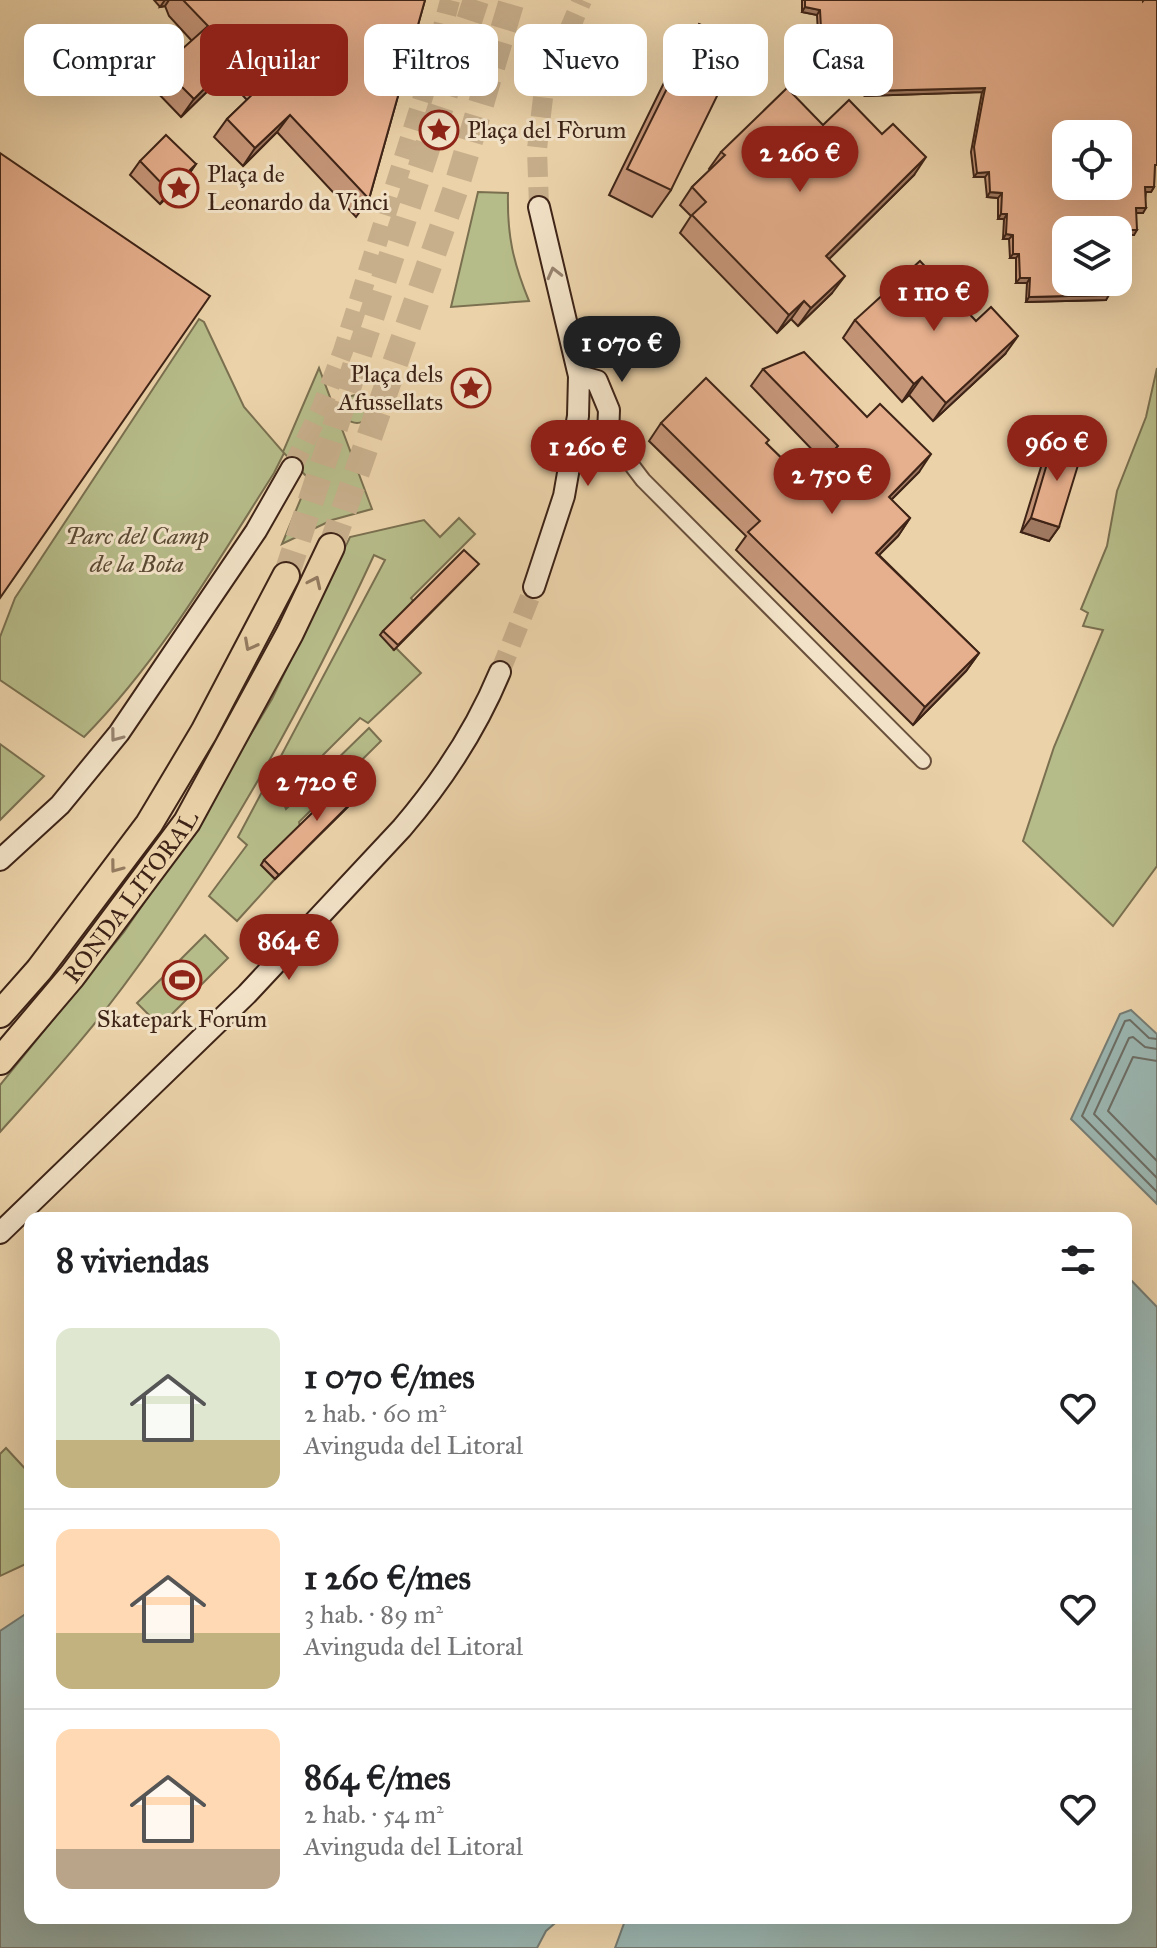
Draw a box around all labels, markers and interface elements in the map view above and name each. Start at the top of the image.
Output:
chip: Comprar [24,24,184,96]
chip: Alquilar [200,24,348,96]
chip: Filtros [364,24,498,96]
chip: Nuevo [514,24,647,96]
chip: Piso [663,24,768,96]
chip: Casa [784,24,893,96]
place icon: Plaça del Fòrum [418,109,460,151]
place label: Plaça del Fòrum [467,115,626,145]
map controls [1052,120,1132,296]
button: locate [1052,120,1132,200]
pin: 2 260 € [726,126,874,194]
text: 2 260 € [759,136,841,168]
place label: Plaça de Leonardo da Vinci [207,159,389,217]
place icon: Plaça de Leonardo da Vinci [158,167,200,209]
button: layers [1052,216,1132,296]
pin: 1 110 € [860,265,1008,333]
one-way arrow [546,267,563,281]
text: 1 110 € [898,275,970,307]
pin: 1 070 € [548,316,696,384]
text: 1 070 € [581,326,663,358]
place label: Plaça dels Afussellats [337,359,443,417]
place icon: Plaça dels Afussellats [450,367,492,409]
pin: 960 € [1001,415,1113,483]
pin: 1 260 € [514,420,662,488]
text: 960 € [1025,425,1089,457]
text: 1 260 € [549,430,627,462]
pin: 2 750 € [758,448,906,516]
text: 2 750 € [792,458,872,490]
park label: Parc del Camp de la Bota [65,521,209,579]
one-way arrow [306,575,322,590]
one-way arrow [244,637,259,652]
one-way arrow [111,727,125,742]
pin: 2 720 € [243,755,391,823]
text: 2 720 € [276,765,358,797]
street label: RONDA LITORAL [57,805,205,989]
one-way arrow [111,859,125,873]
pin: 864 € [233,914,345,982]
text: 864 € [257,924,321,956]
sports icon: Skatepark Forum [161,959,203,1001]
place label: Skatepark Forum [97,1004,267,1034]
icon: filters [1056,1238,1100,1282]
text: 8 viviendas [56,1240,209,1281]
text: 1 070 €/mes [304,1356,475,1397]
icon: home [120,1360,216,1456]
icon: heart [1056,1386,1100,1430]
text: 2 hab. · 60 m² [304,1397,446,1429]
text: Avinguda del Litoral [304,1429,523,1461]
text: 1 260 €/mes [304,1557,471,1598]
icon: home [120,1561,216,1657]
icon: heart [1056,1587,1100,1631]
text: 3 hab. · 89 m² [304,1598,443,1630]
text: Avinguda del Litoral [304,1630,523,1662]
text: 864 €/mes [304,1757,451,1798]
icon: home [120,1761,216,1857]
icon: heart [1056,1787,1100,1831]
text: 2 hab. · 54 m² [304,1798,444,1830]
text: Avinguda del Litoral [304,1830,523,1862]

